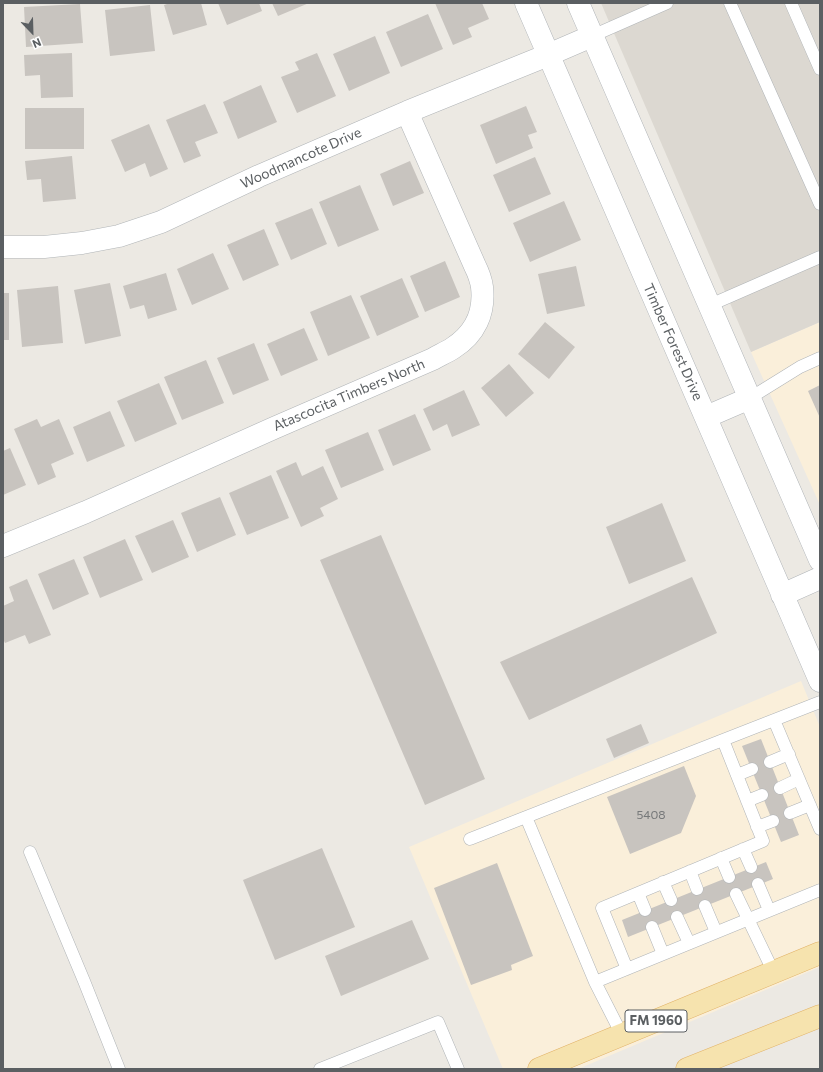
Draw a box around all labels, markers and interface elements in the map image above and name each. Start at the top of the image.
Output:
north arrow [12,12,52,52]
text: N [31,36,43,51]
street label: Woodmancote Drive [238,124,364,192]
street label: Timber Forest Drive [640,281,706,403]
street label: Atascocita Timbers North [271,355,427,435]
house number: 5408 [636,808,666,822]
road number: FM 1960 [625,1010,687,1032]

